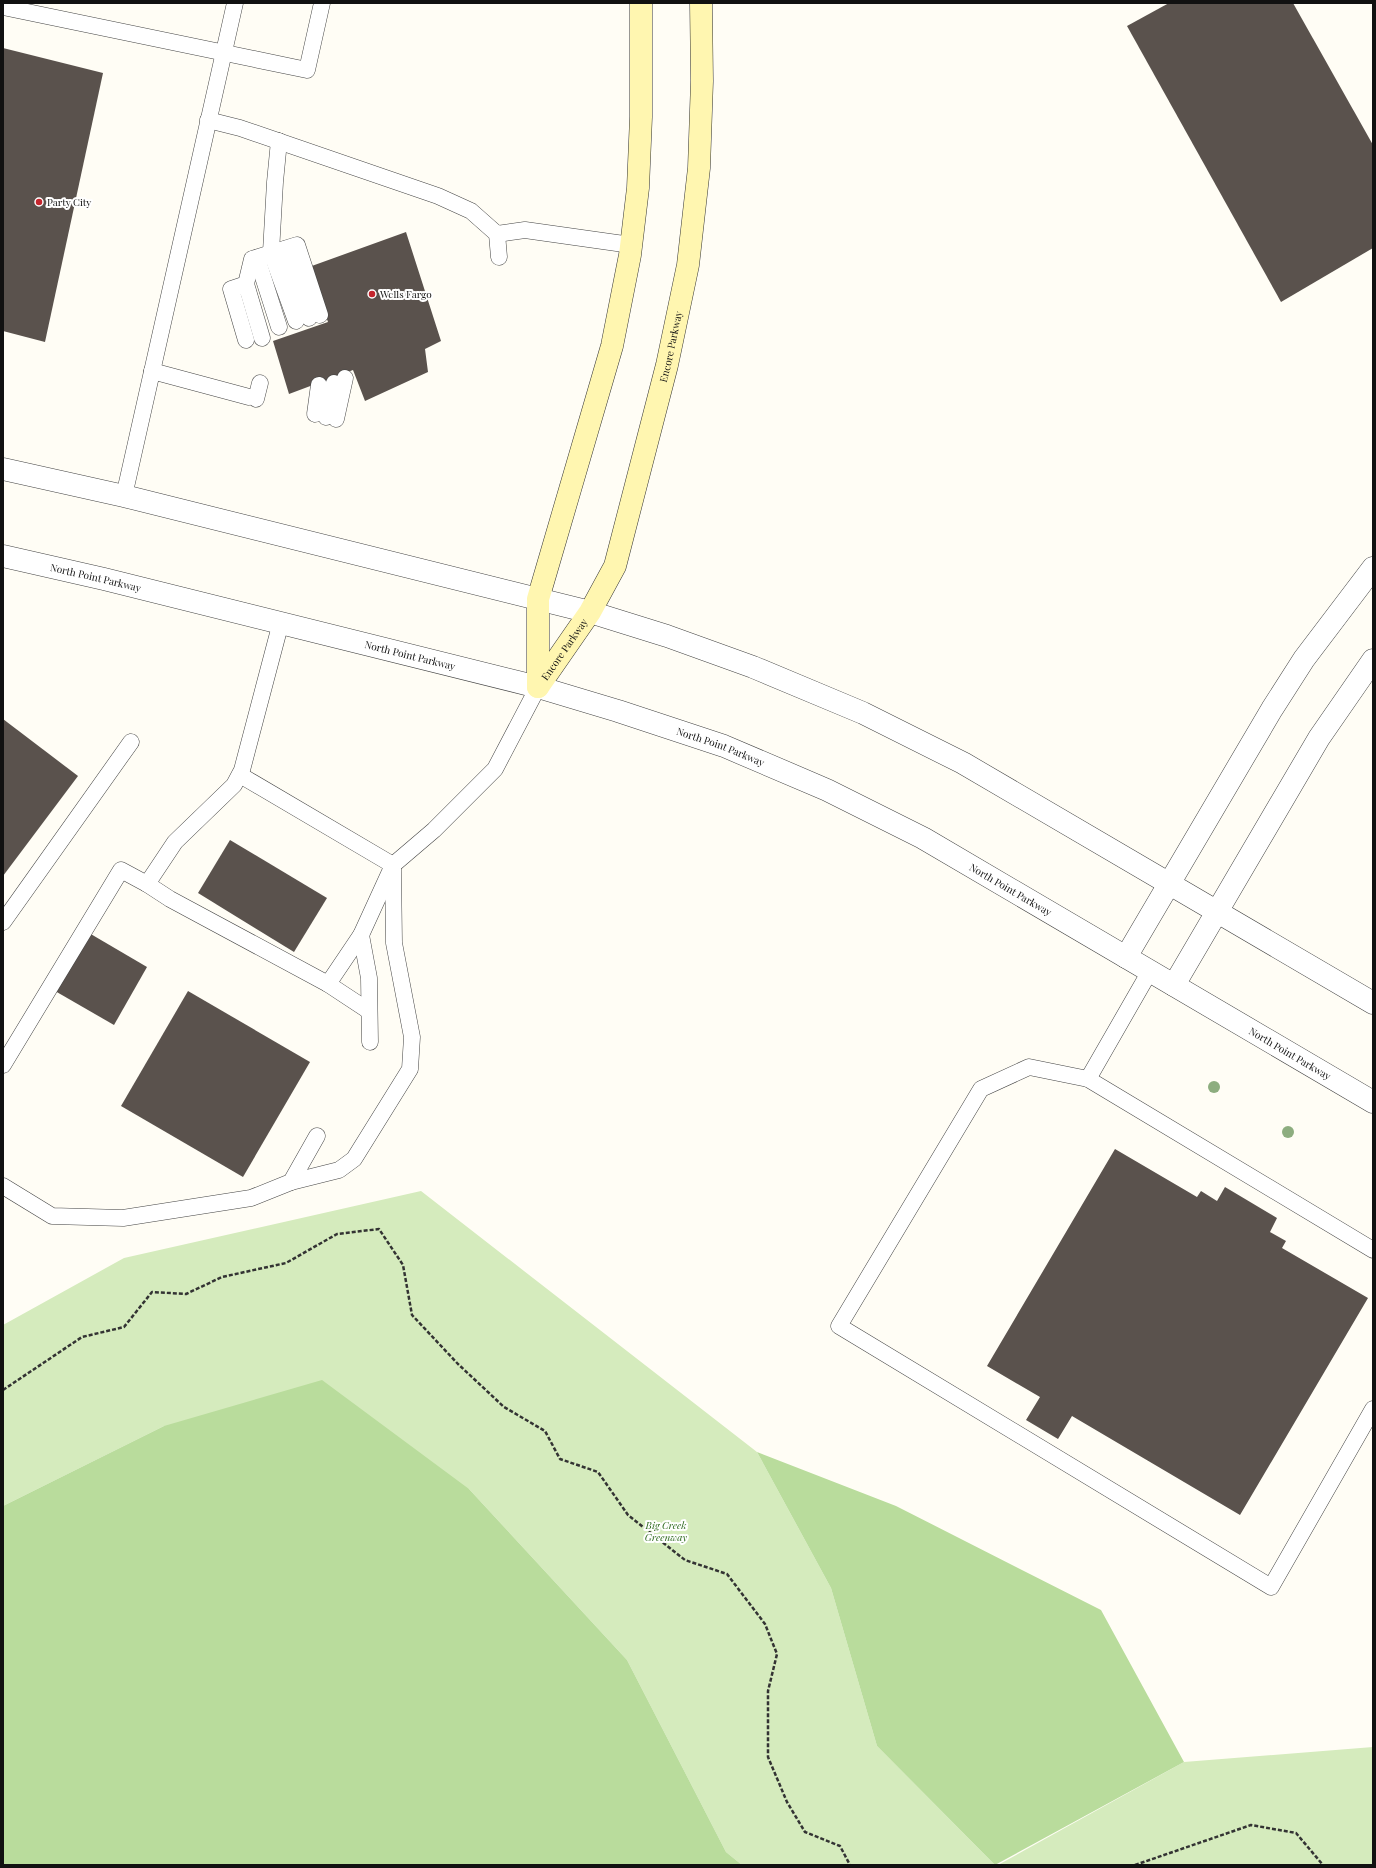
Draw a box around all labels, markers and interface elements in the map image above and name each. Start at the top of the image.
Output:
place label: Party City [47,195,91,209]
marker: Party City [34,197,44,207]
place label: Wells Fargo [379,287,432,301]
marker: Wells Fargo [367,289,377,299]
street label: Encore Parkway [656,310,685,384]
street label: North Point Parkway [49,560,142,595]
street label: Encore Parkway [538,615,591,683]
street label: North Point Parkway [363,637,457,673]
street label: North Point Parkway [675,724,767,770]
street label: North Point Parkway [967,860,1054,919]
street label: North Point Parkway [1247,1024,1334,1083]
park label: Big Creek Greenway [645,1518,687,1544]

